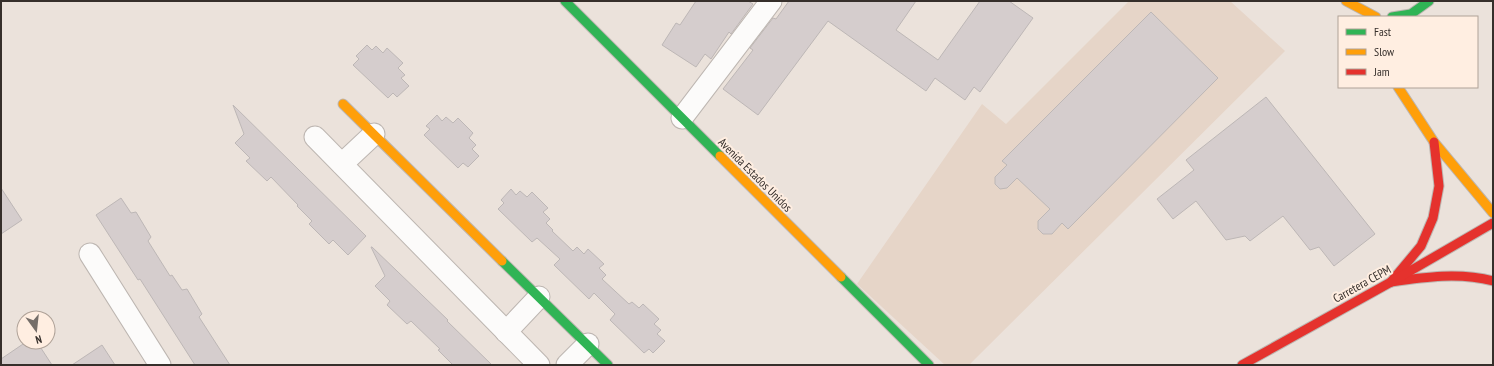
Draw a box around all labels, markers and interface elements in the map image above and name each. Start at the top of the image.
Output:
legend [1338,16,1478,88]
text: Fast [1374,24,1392,39]
text: Slow [1374,44,1395,59]
text: Jam [1373,64,1390,79]
street label: Avenida Estados Unidos [715,135,795,215]
street label: Carretera CEPM [1330,261,1393,306]
north arrow [16,310,56,350]
text: N [34,332,43,347]

